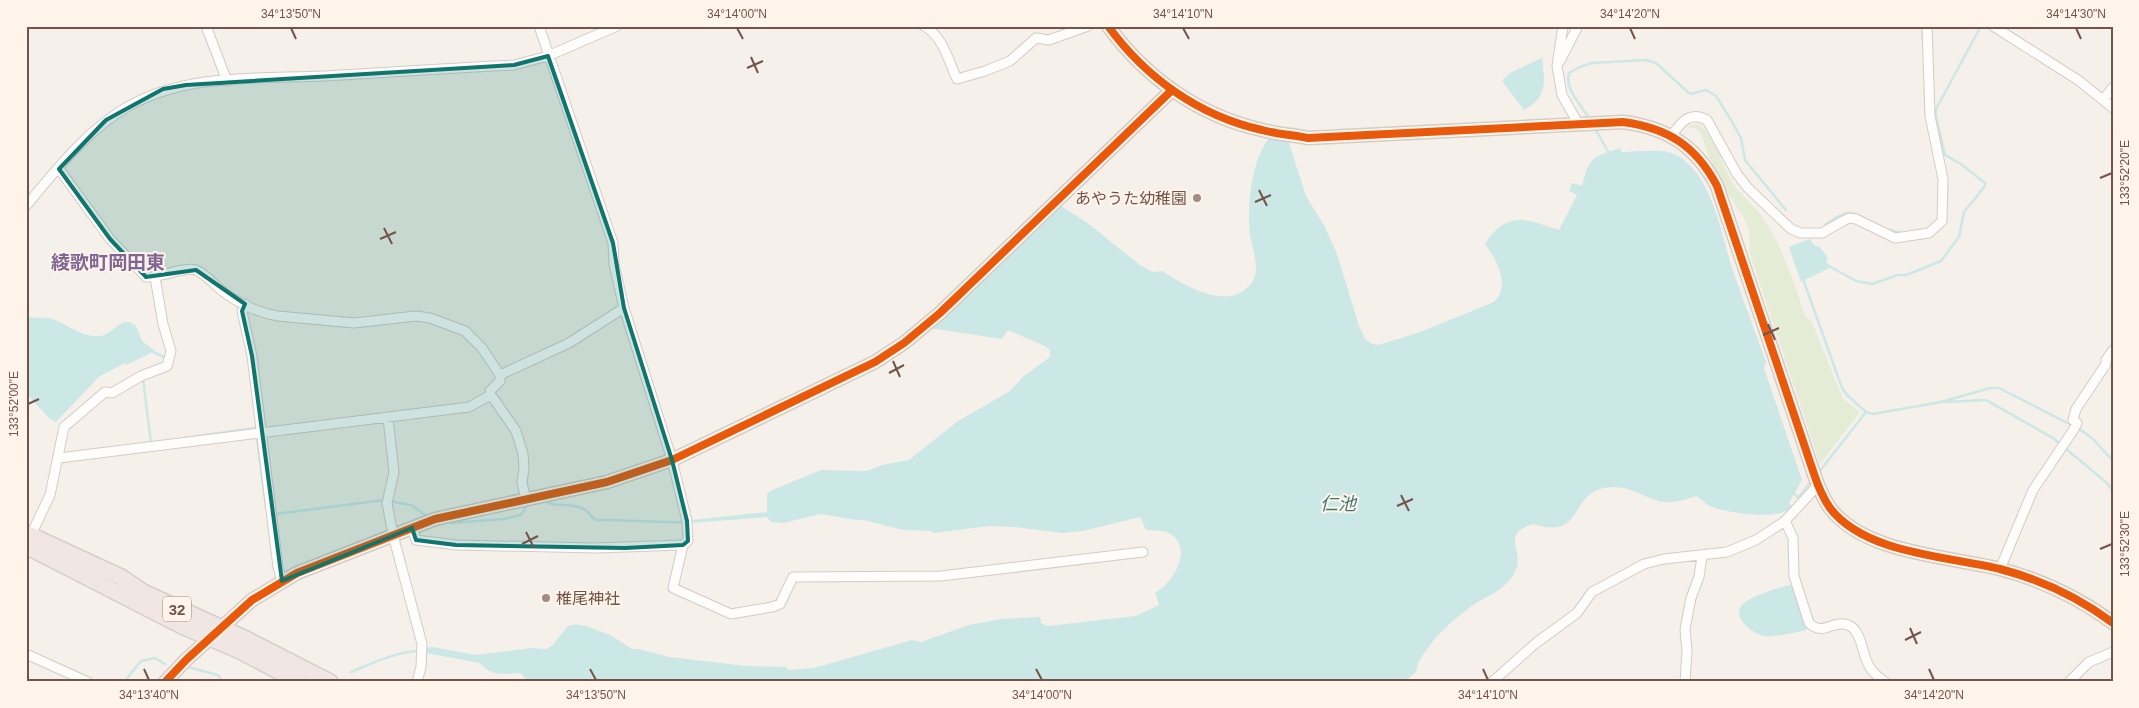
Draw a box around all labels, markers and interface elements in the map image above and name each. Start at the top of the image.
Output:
text: 34°13'50"N [261,7,321,21]
text: 34°14'00"N [707,7,767,21]
text: 34°14'10"N [1153,7,1213,21]
text: 34°14'20"N [1600,7,1660,21]
text: 34°14'30"N [2046,7,2106,21]
text: 133°52'20"E [2118,140,2132,206]
place label: あやうた幼稚園 [1075,190,1187,207]
marker: あやうた幼稚園 [1191,192,1203,204]
district label: 綾歌町岡田東 [51,252,165,273]
text: 133°52'00"E [7,371,21,437]
water label: 仁池 [1320,494,1358,514]
text: 133°52'30"E [2118,511,2132,577]
place label: 椎尾神社 [556,590,620,607]
marker: 椎尾神社 [540,592,552,604]
road number: 32 [163,596,191,622]
text: 34°13'40"N [119,688,179,702]
text: 34°13'50"N [566,688,626,702]
text: 34°14'00"N [1012,688,1072,702]
text: 34°14'10"N [1458,688,1518,702]
text: 34°14'20"N [1904,688,1964,702]

